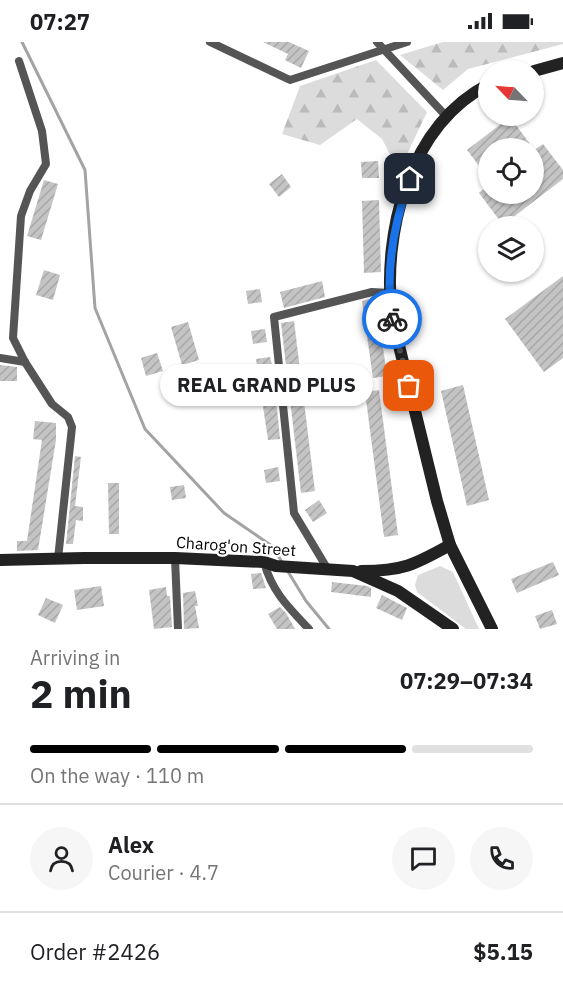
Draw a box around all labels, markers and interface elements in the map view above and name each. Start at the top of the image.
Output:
text: 07:27 [30,7,90,36]
north arrow [478,60,544,126]
map controls [478,60,544,282]
button: locate [478,138,544,204]
pin [384,153,435,204]
icon: home [393,162,426,195]
button: layers [478,216,544,282]
courier [362,289,422,349]
icon: bike [376,303,409,336]
pin [383,360,434,411]
callout: REAL GRAND PLUS [160,365,373,407]
icon: bag [392,369,425,402]
text: REAL GRAND PLUS [177,371,356,398]
street label: Charog'on Street [175,532,297,560]
text: Arriving in [30,644,120,671]
text: 07:29–07:34 [400,666,533,695]
text: 2 min [30,668,132,719]
text: On the way · 110 m [30,762,204,789]
button: person [30,827,93,890]
button: chat [392,827,455,890]
button: phone [470,827,533,890]
text: Alex [108,830,154,859]
text: Courier · 4.7 [108,859,219,886]
text: Order #2426 [30,937,160,966]
text: $5.15 [473,937,533,966]

